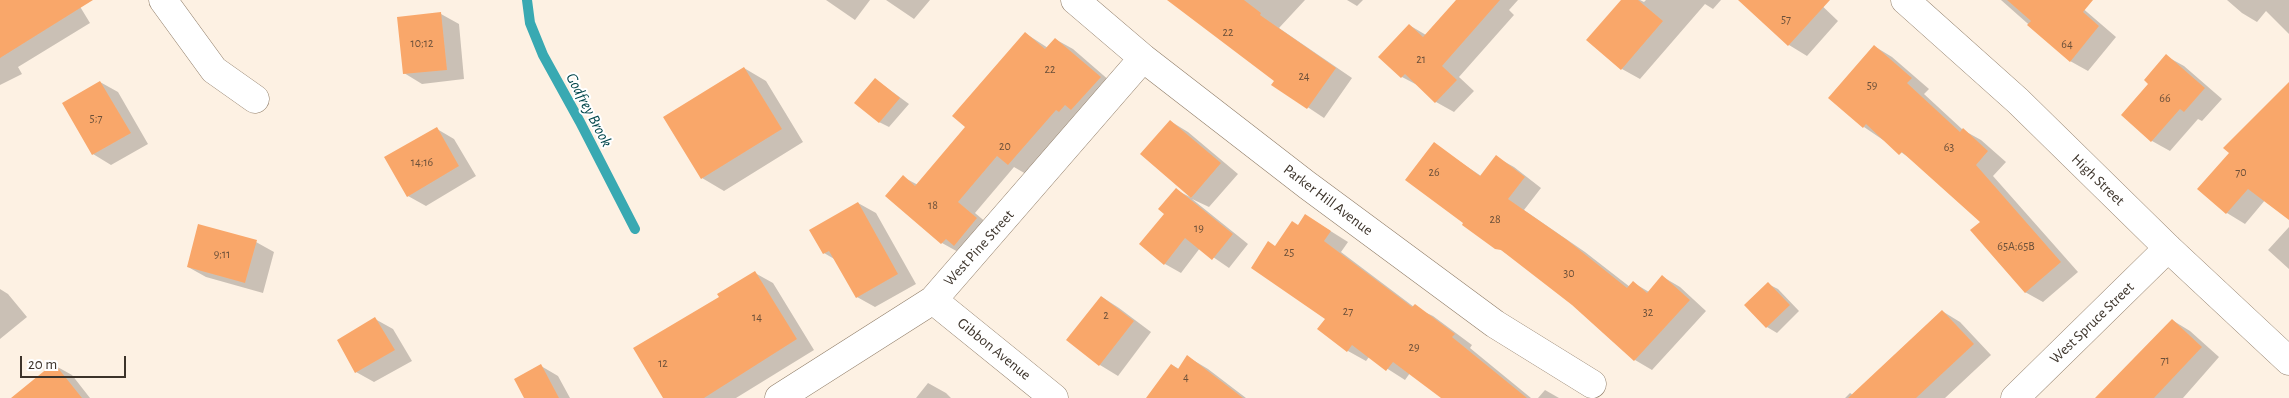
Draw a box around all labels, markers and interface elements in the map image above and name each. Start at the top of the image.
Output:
house number: 57 [1781,12,1791,26]
house number: 22 [1223,25,1233,39]
house number: 10;12 [411,36,433,50]
house number: 64 [2061,37,2073,51]
house number: 21 [1416,52,1426,66]
house number: 22 [1045,62,1055,76]
house number: 24 [1298,69,1310,83]
water label: Godfrey Brook [562,70,616,150]
house number: 59 [1867,78,1877,92]
house number: 66 [2159,91,2171,105]
house number: 5;7 [90,111,102,125]
house number: 20 [999,139,1011,153]
house number: 63 [1944,140,1954,154]
street label: High Street [2068,150,2128,210]
house number: 14;16 [411,155,433,169]
street label: Parker Hill Avenue [1280,160,1376,240]
house number: 26 [1428,165,1440,179]
house number: 70 [2235,165,2247,179]
house number: 18 [928,198,938,212]
street label: West Pine Street [940,206,1018,290]
house number: 28 [1489,212,1501,226]
house number: 19 [1194,221,1204,235]
house number: 65A;65B [1997,239,2035,253]
house number: 25 [1284,245,1294,259]
house number: 9;11 [214,247,230,261]
house number: 30 [1563,266,1575,280]
street label: West Spruce Street [2046,278,2138,368]
house number: 27 [1343,304,1353,318]
house number: 32 [1643,305,1653,319]
house number: 2 [1103,308,1109,322]
house number: 14 [752,310,762,324]
street label: Gibbon Avenue [954,314,1034,384]
house number: 29 [1408,340,1420,354]
scale bar [22,346,129,378]
house number: 71 [2160,353,2170,367]
house number: 12 [658,356,668,370]
text: 20 m [28,357,57,372]
house number: 4 [1183,370,1189,384]

